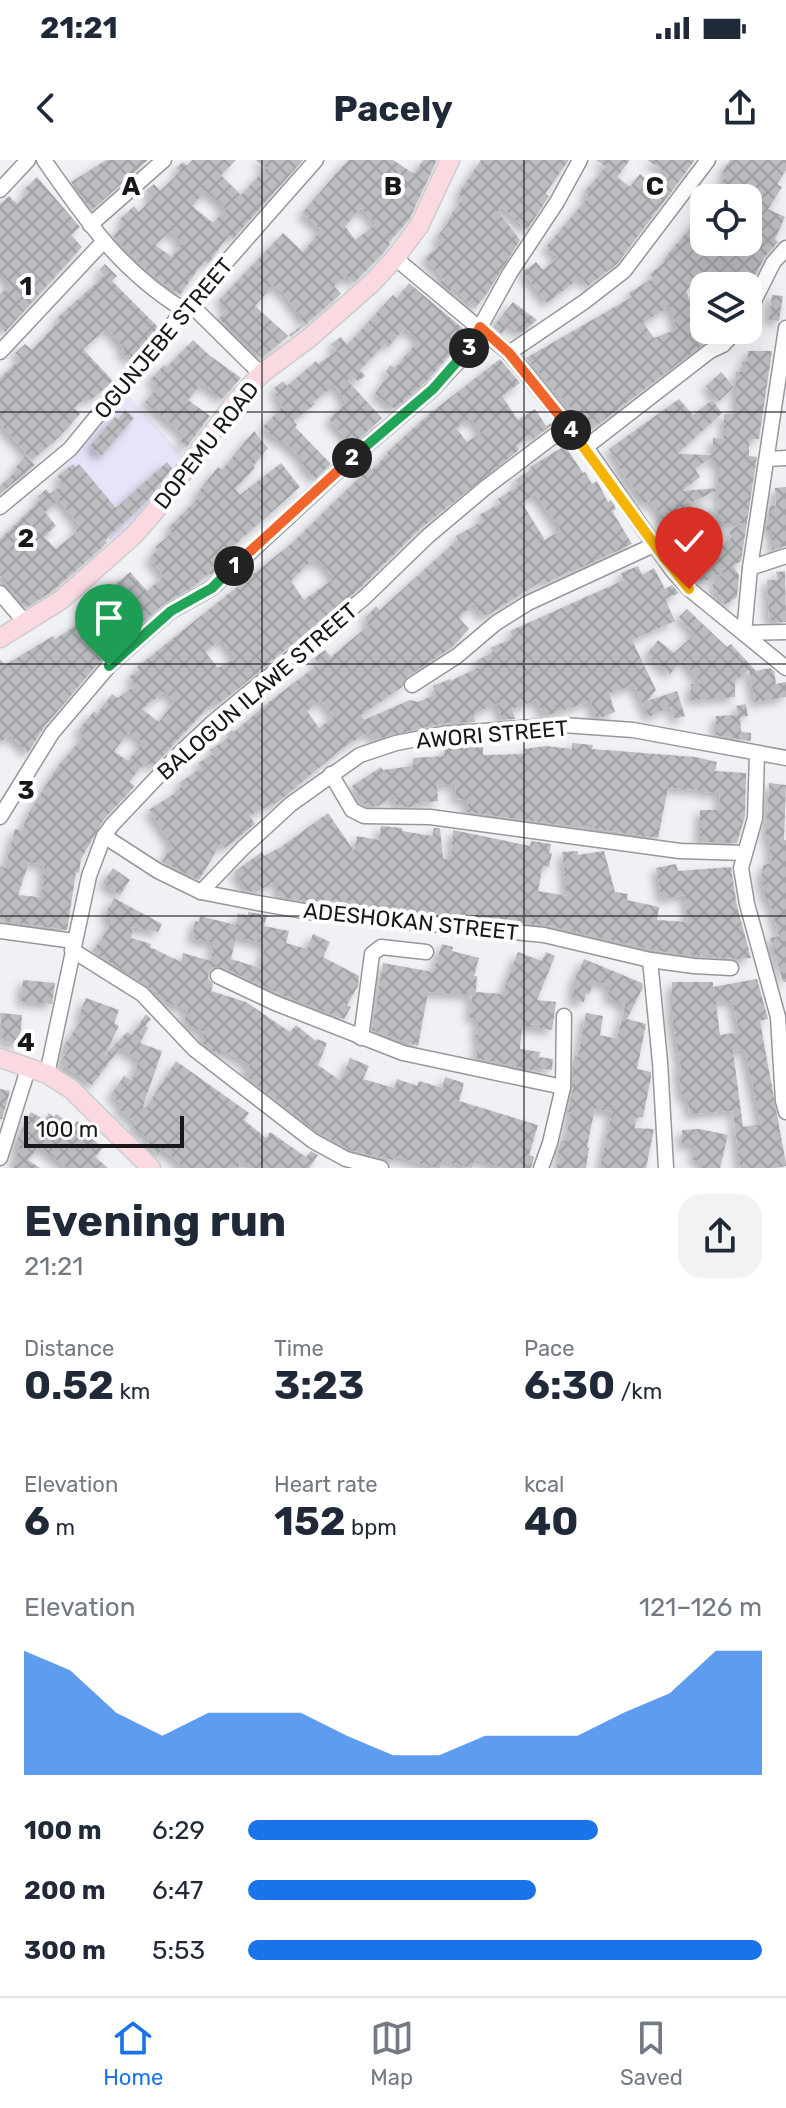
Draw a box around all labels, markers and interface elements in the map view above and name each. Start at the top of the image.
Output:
text: 21:21 [40,10,118,46]
icon: back [24,86,68,130]
icon: share [718,86,762,130]
text: Pacely [333,87,453,130]
text: A [122,171,141,202]
text: B [384,171,402,202]
text: C [646,171,664,202]
map controls [690,184,762,344]
button: locate [690,184,762,256]
street label: OGUNJEBE STREET [88,252,239,424]
text: 1 [20,271,32,302]
button: layers [690,272,762,344]
pin: 3 [449,328,489,368]
text: 3 [462,334,476,361]
street label: DOPEMU ROAD [148,376,265,515]
pin: 4 [551,410,591,450]
text: 4 [563,416,579,443]
pin: 2 [332,438,372,478]
text: 2 [345,444,359,471]
pin [655,507,723,589]
icon: check [667,519,711,563]
text: 2 [18,523,34,554]
pin: 1 [214,546,254,586]
text: 1 [229,552,239,579]
pin [75,584,143,666]
icon: arrive [87,596,131,640]
street label: BALOGUN ILAWE STREET [152,597,363,786]
street label: AWORI STREET [415,714,569,755]
text: 3 [17,775,35,806]
street label: ADESHOKAN STREET [302,897,520,946]
text: 4 [17,1027,35,1058]
scale bar [24,1112,184,1148]
text: 100 m [36,1116,98,1143]
button: share [678,1194,762,1278]
text: Evening run [24,1195,286,1247]
text: 21:21 [24,1251,83,1282]
text: Distance [24,1335,114,1362]
text: Time [274,1335,324,1362]
text: Pace [524,1335,575,1362]
text: 0.52 [24,1362,114,1409]
text: 3:23 [274,1362,364,1409]
text: 6:30 [524,1362,615,1409]
text: km [114,1378,150,1405]
text: /km [615,1378,662,1405]
text: Elevation [24,1471,118,1498]
text: Heart rate [274,1471,378,1498]
text: kcal [524,1471,564,1498]
text: 6 [24,1498,50,1545]
text: 152 [274,1498,346,1545]
text: 40 [524,1498,579,1545]
text: m [50,1514,75,1541]
text: bpm [346,1514,397,1541]
text: Elevation [24,1592,135,1623]
text: 121–126 m [639,1592,762,1623]
text: 100 m [24,1815,102,1846]
text: 6:29 [152,1815,205,1846]
text: 200 m [24,1875,106,1906]
text: 6:47 [152,1875,203,1906]
text: 300 m [24,1935,106,1966]
text: 5:53 [152,1935,205,1966]
tab: Home [103,2016,163,2091]
tab: Map [370,2016,414,2091]
tab: Saved [620,2016,683,2091]

